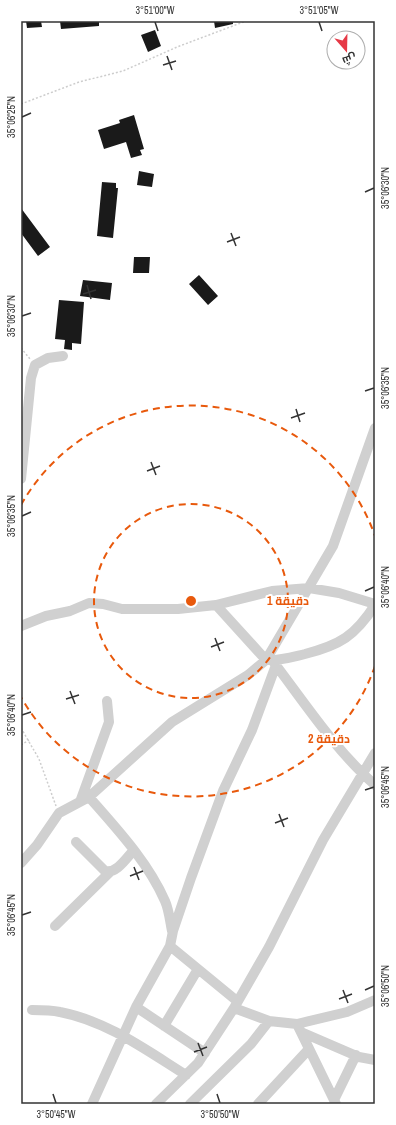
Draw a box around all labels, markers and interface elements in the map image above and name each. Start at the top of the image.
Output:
text: 3°51'00"W [135,4,175,17]
text: 3°51'05"W [299,4,339,17]
north arrow [326,30,366,70]
text: ش [340,50,358,68]
text: 35°06'25"N [5,96,18,138]
text: 35°06'30"N [379,167,392,209]
text: 35°06'30"N [5,295,18,337]
text: 35°06'35"N [379,367,392,409]
text: 35°06'35"N [5,495,18,537]
text: 35°06'40"N [379,566,392,608]
text: 1 دقيقة [267,593,309,609]
centre of rings [184,594,198,608]
text: 35°06'40"N [5,694,18,736]
text: 2 دقيقة [308,731,350,747]
text: 35°06'45"N [379,766,392,808]
text: 35°06'45"N [5,894,18,936]
text: 35°06'50"N [379,965,392,1007]
text: 3°50'45"W [36,1108,76,1121]
text: 3°50'50"W [200,1108,240,1121]

